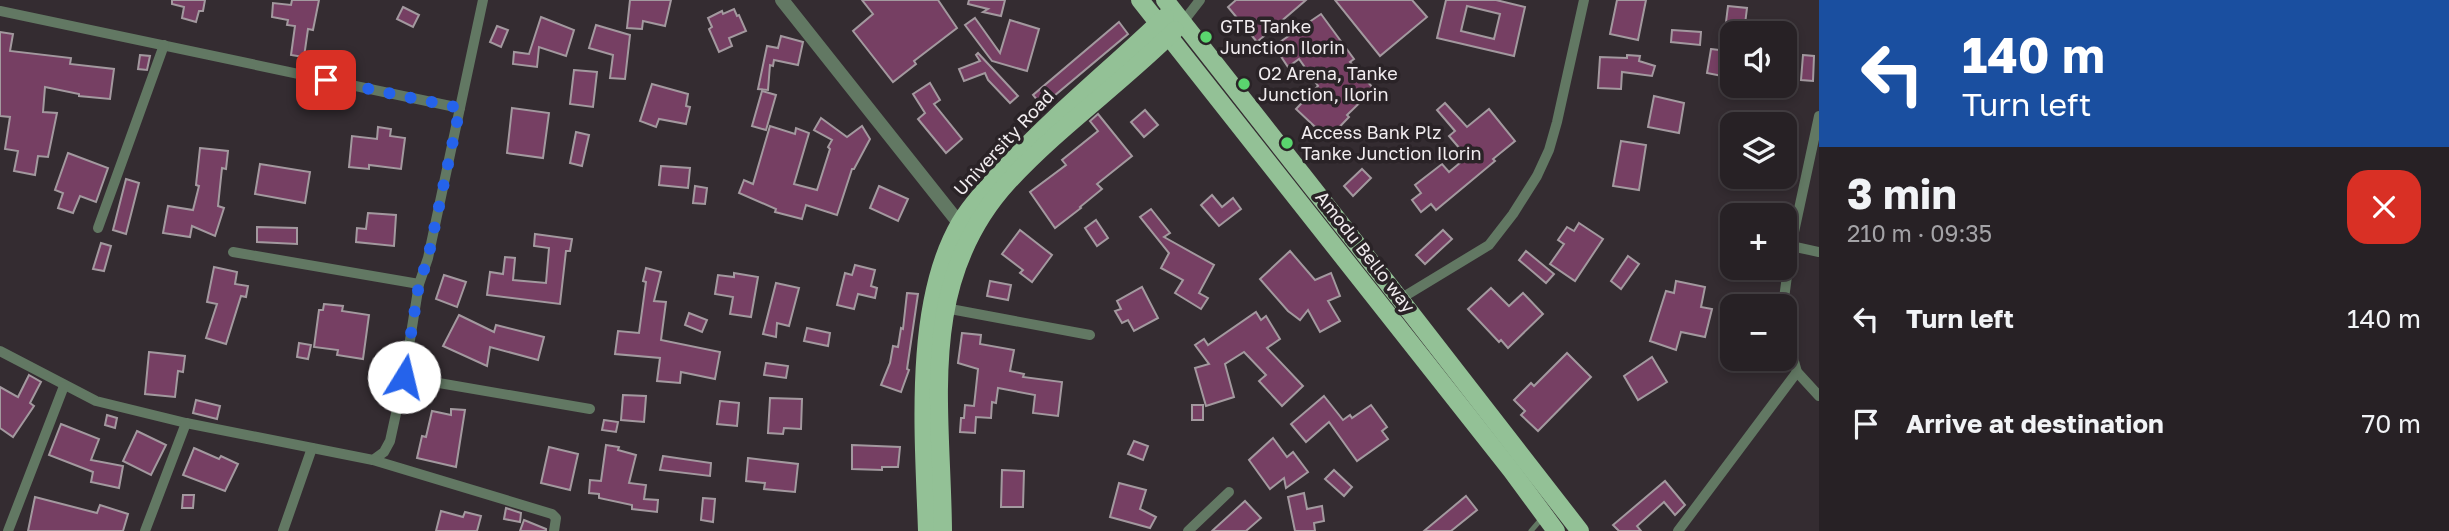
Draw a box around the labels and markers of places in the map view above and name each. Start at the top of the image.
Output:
place label: GTB Tanke Junction Ilorin [1220,15,1345,58]
marker: GTB Tanke Junction Ilorin [1198,29,1214,45]
pin [296,50,356,110]
place label: O2 Arena, Tanke Junction, Ilorin [1258,62,1398,105]
marker: O2 Arena, Tanke Junction, Ilorin [1236,76,1252,92]
place label: Access Bank Plz Tanke Junction Ilorin [1301,121,1482,164]
marker: Access Bank Plz Tanke Junction Ilorin [1279,135,1295,151]

